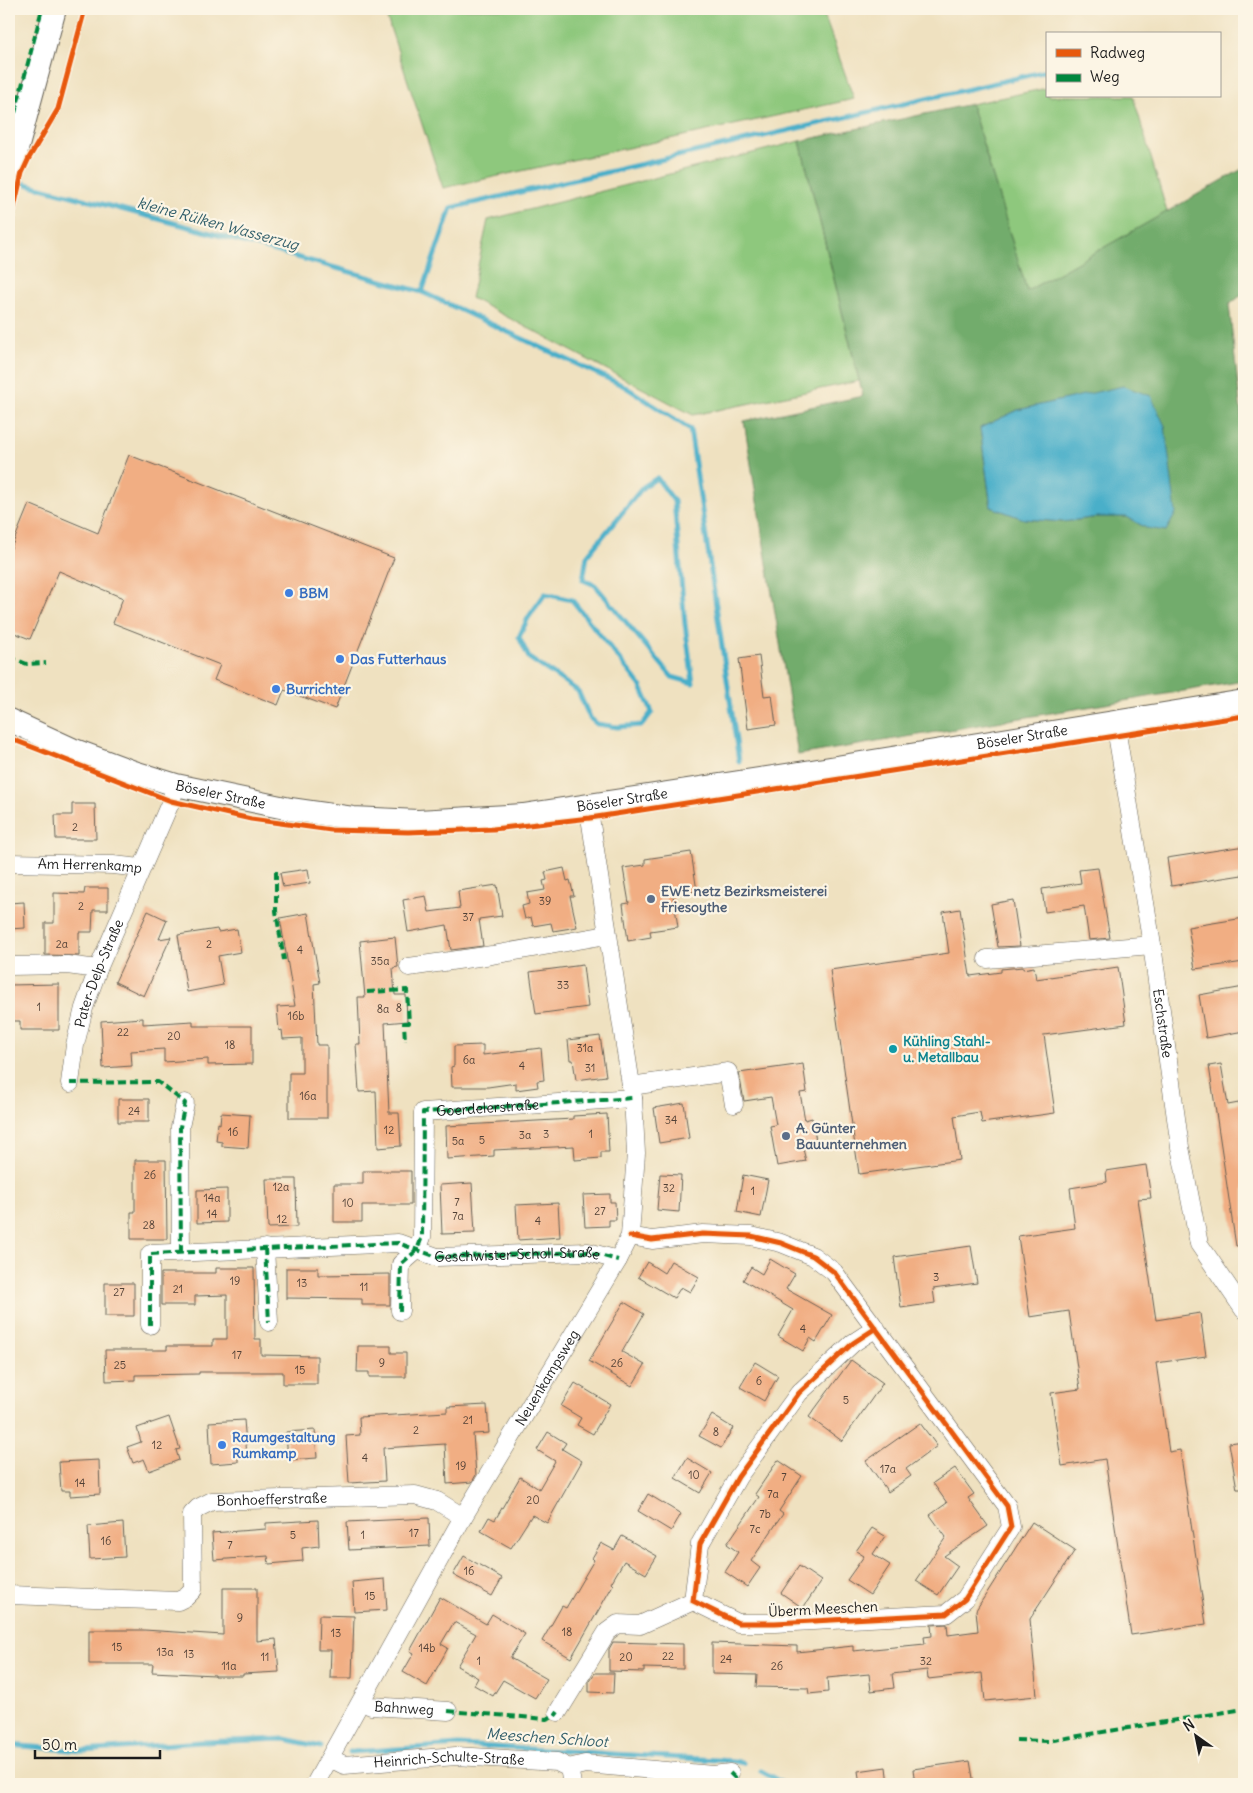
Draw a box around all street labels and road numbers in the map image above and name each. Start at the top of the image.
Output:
street label: Böseler Straße [975,721,1069,753]
street label: Böseler Straße [174,776,267,813]
street label: Böseler Straße [575,784,669,816]
street label: Am Herrenkamp [38,855,143,877]
street label: Pater-Delp-Straße [71,917,127,1029]
street label: Eschstraße [1149,987,1177,1059]
street label: Goerdelerstraße [436,1095,540,1120]
street label: Geschwister-Scholl-Straße [434,1243,602,1266]
street label: Neuenkampsweg [511,1326,583,1429]
street label: Bonhoefferstraße [216,1489,327,1510]
street label: Überm Meeschen [768,1597,878,1621]
street label: Bahnweg [374,1697,435,1719]
street label: Heinrich-Schulte-Straße [373,1747,525,1772]

